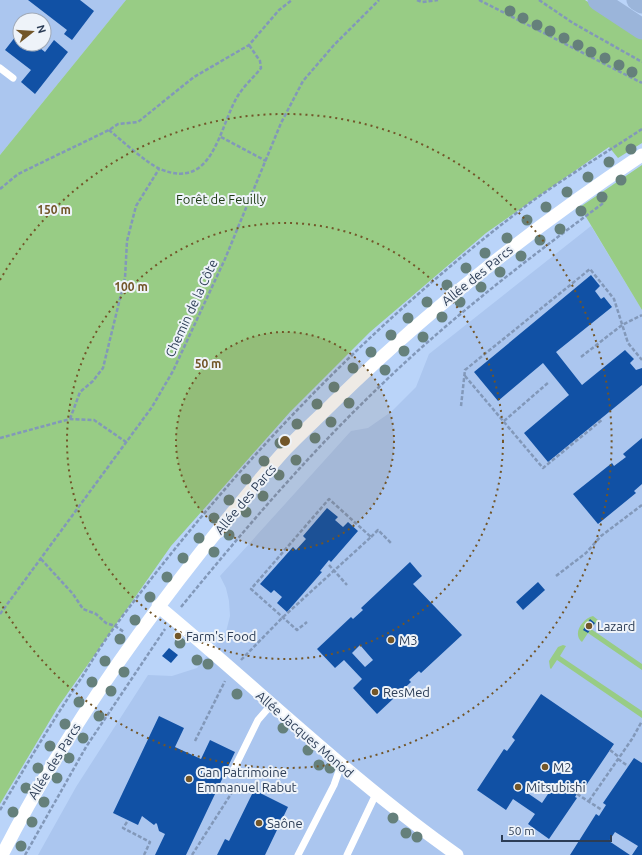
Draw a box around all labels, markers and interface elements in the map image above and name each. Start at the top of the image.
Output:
north arrow [12,12,52,52]
text: N [35,23,49,35]
park label: Forêt de Feuilly [176,192,266,206]
text: 150 m [37,203,71,216]
street label: Allée des Parcs [439,242,515,308]
street label: Chemin de la Côte [162,257,220,359]
text: 100 m [114,280,148,293]
text: 50 m [195,357,221,370]
centre of rings [278,434,292,448]
street label: Allée des Parcs [212,461,279,537]
place label: Lazard [597,619,635,633]
marker: Lazard [584,621,594,631]
place label: Farm's Food [186,629,256,643]
marker: Farm's Food [173,631,183,641]
place label: M3 [399,633,418,647]
marker: M3 [386,635,396,645]
place label: ResMed [383,685,430,699]
marker: ResMed [370,687,380,697]
street label: Allée Jacques Monod [254,688,356,780]
street label: Allée des Parcs [25,720,83,802]
place label: M2 [553,760,572,774]
marker: M2 [540,762,550,772]
place label: Gan Patrimoine Emmanuel Rabut [197,765,297,794]
marker: Gan Patrimoine Emmanuel Rabut [184,774,194,784]
place label: Mitsubishi [526,780,586,794]
marker: Mitsubishi [513,782,523,792]
place label: Saône [267,816,303,830]
scale bar [502,817,611,843]
marker: Saône [254,818,264,828]
text: 50 m [508,824,535,837]

